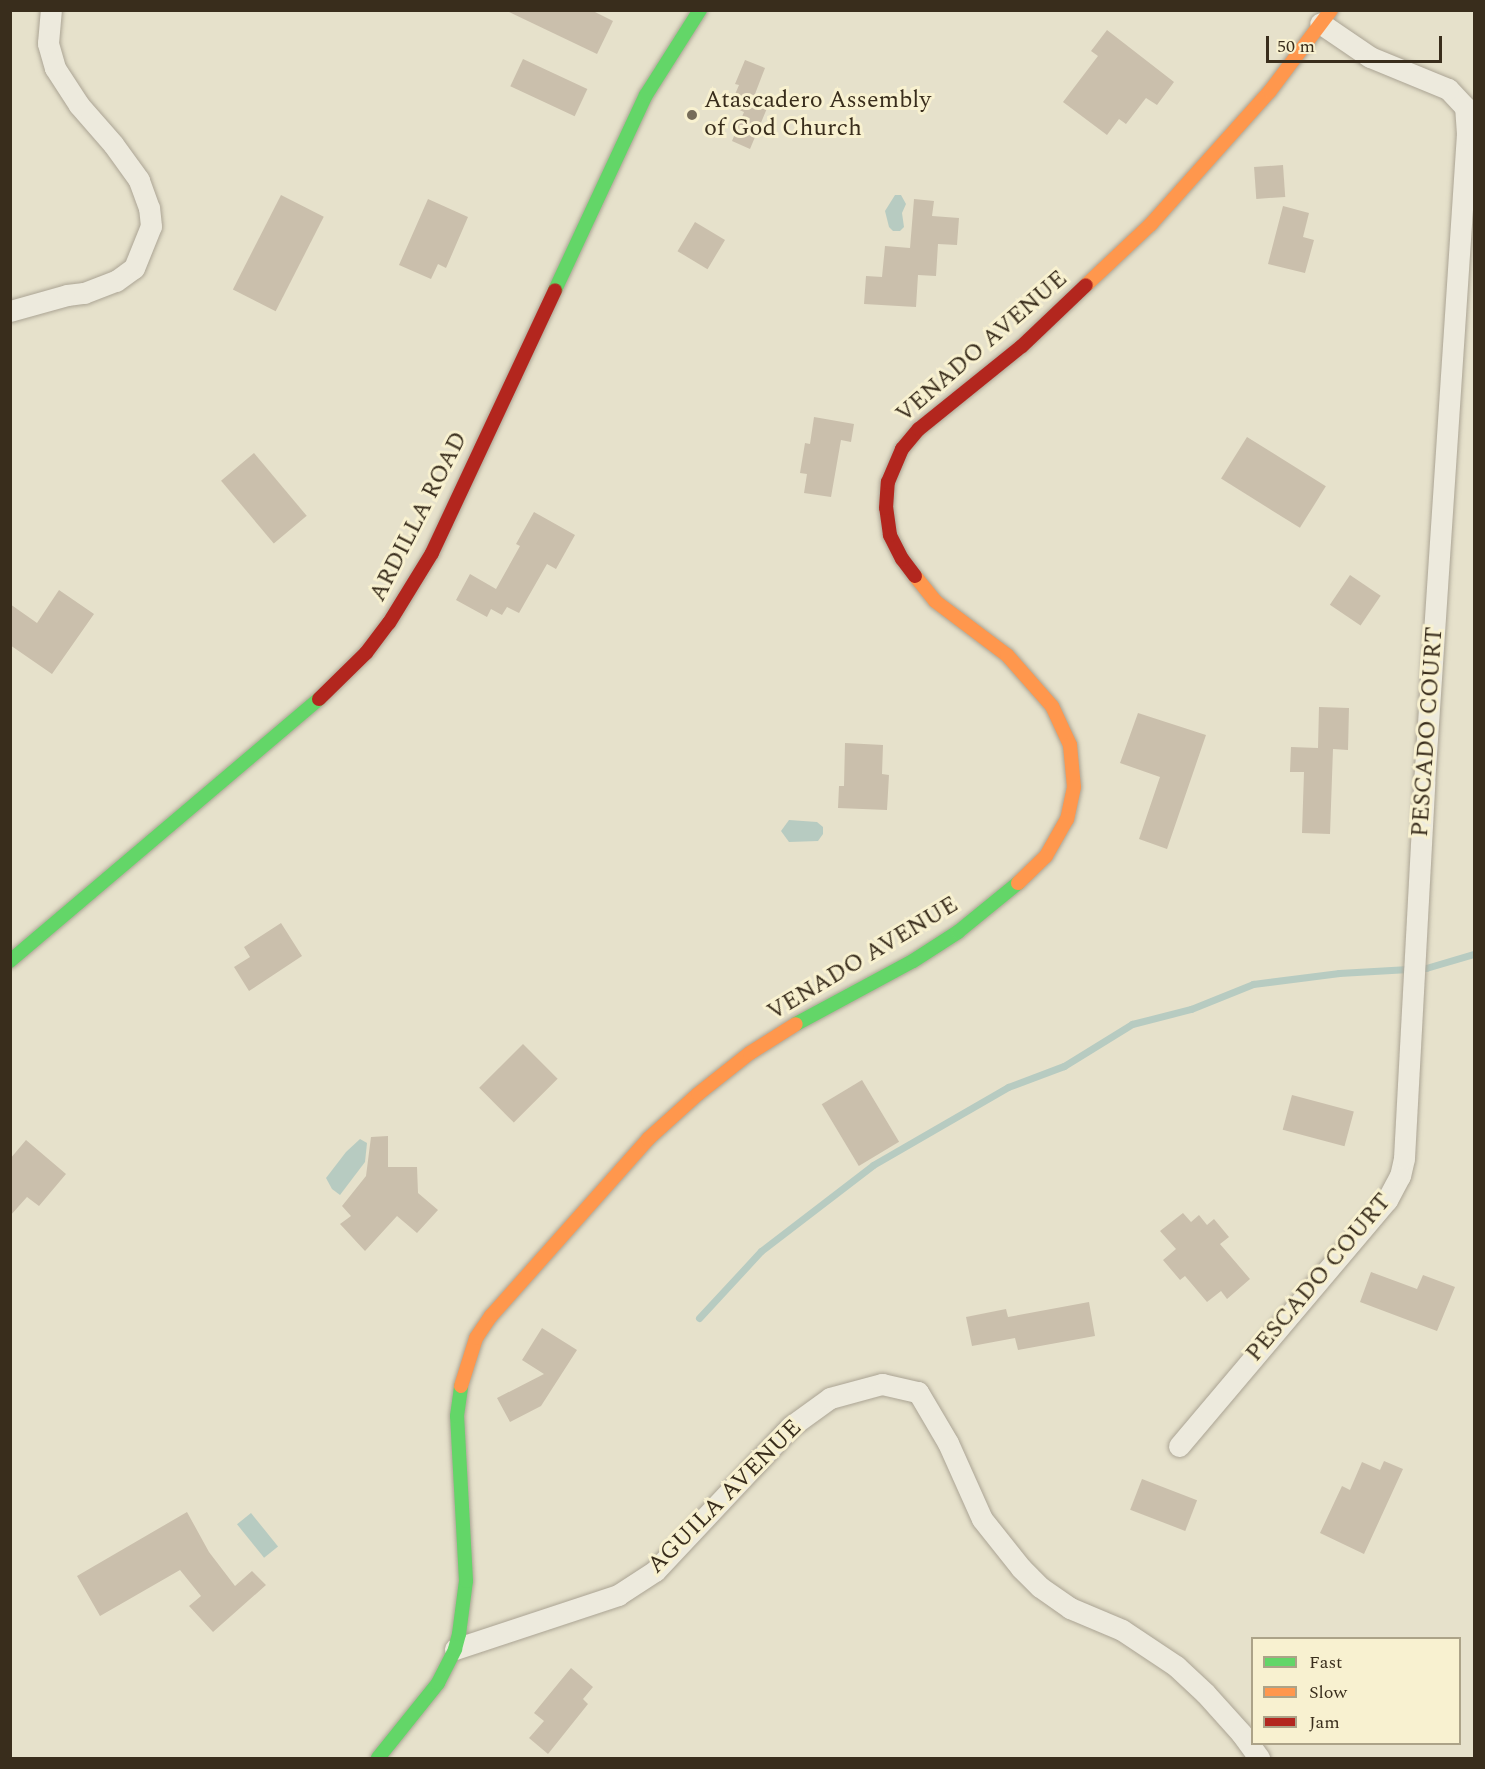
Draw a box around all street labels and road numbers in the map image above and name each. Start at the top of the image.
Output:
street label: VENADO AVENUE [891,265,1073,429]
street label: ARDILLA ROAD [364,427,474,607]
street label: PESCADO COURT [1406,626,1450,838]
street label: VENADO AVENUE [762,891,964,1027]
street label: PESCADO COURT [1240,1188,1398,1368]
street label: AGUILA AVENUE [642,1414,808,1580]

